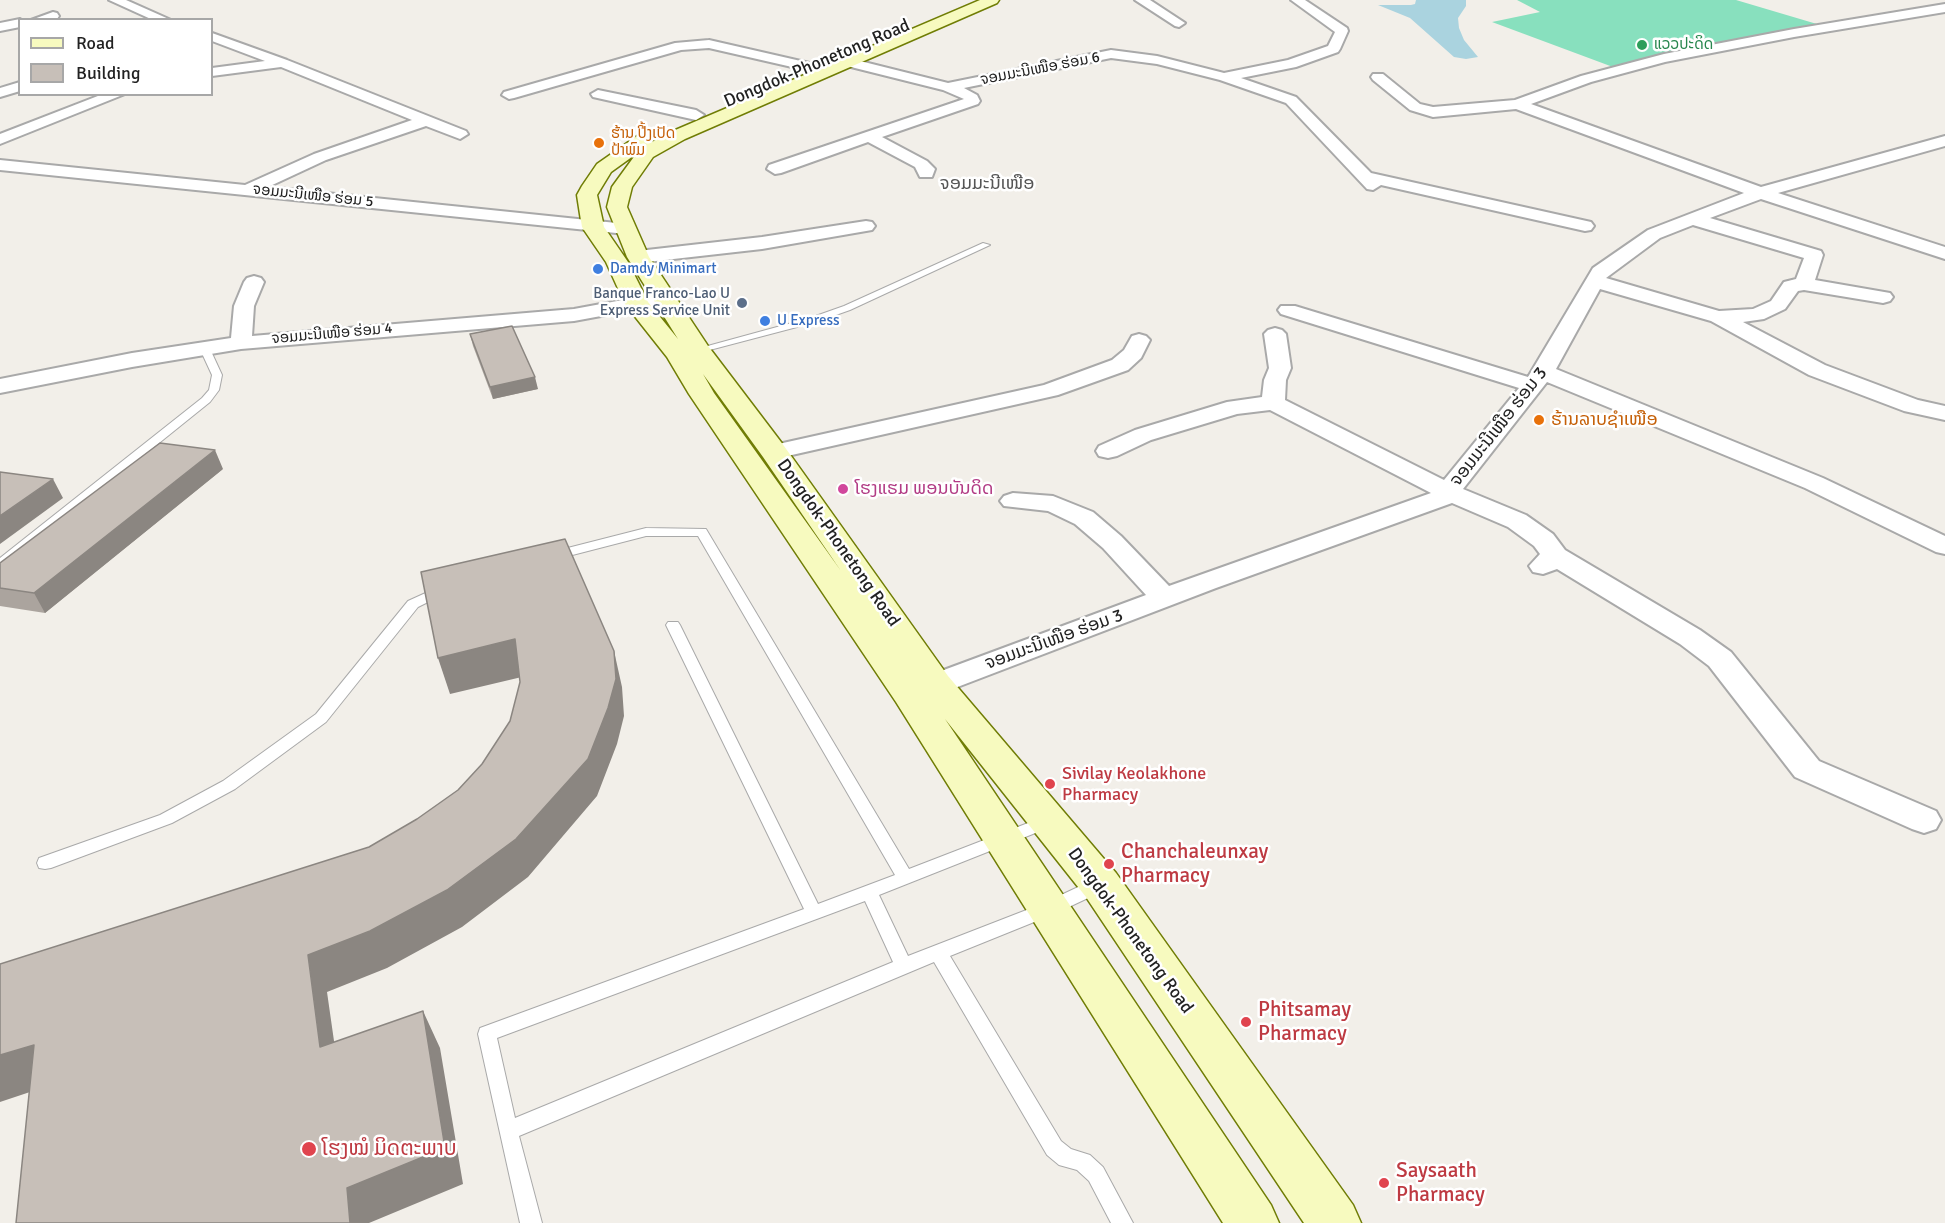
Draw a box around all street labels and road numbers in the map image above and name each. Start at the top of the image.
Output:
street label: Dongdok-Phonetong Road [721,15,913,113]
street label: ຈອມມະນີເໜືອ ຮ່ອມ 6 [979,49,1101,89]
street label: ຈອມມະນີເໜືອ ຮ່ອມ 5 [252,181,374,211]
street label: ຈອມມະນີເໜືອ ຮ່ອມ 4 [271,320,393,348]
street label: ຈອມມະນີເໜືອ ຮ່ອມ 3 [1446,363,1552,491]
street label: Dongdok-Phonetong Road [772,455,904,631]
street label: ຈອມມະນີເໜືອ ຮ່ອມ 3 [982,605,1126,675]
street label: Dongdok-Phonetong Road [1063,844,1197,1018]

